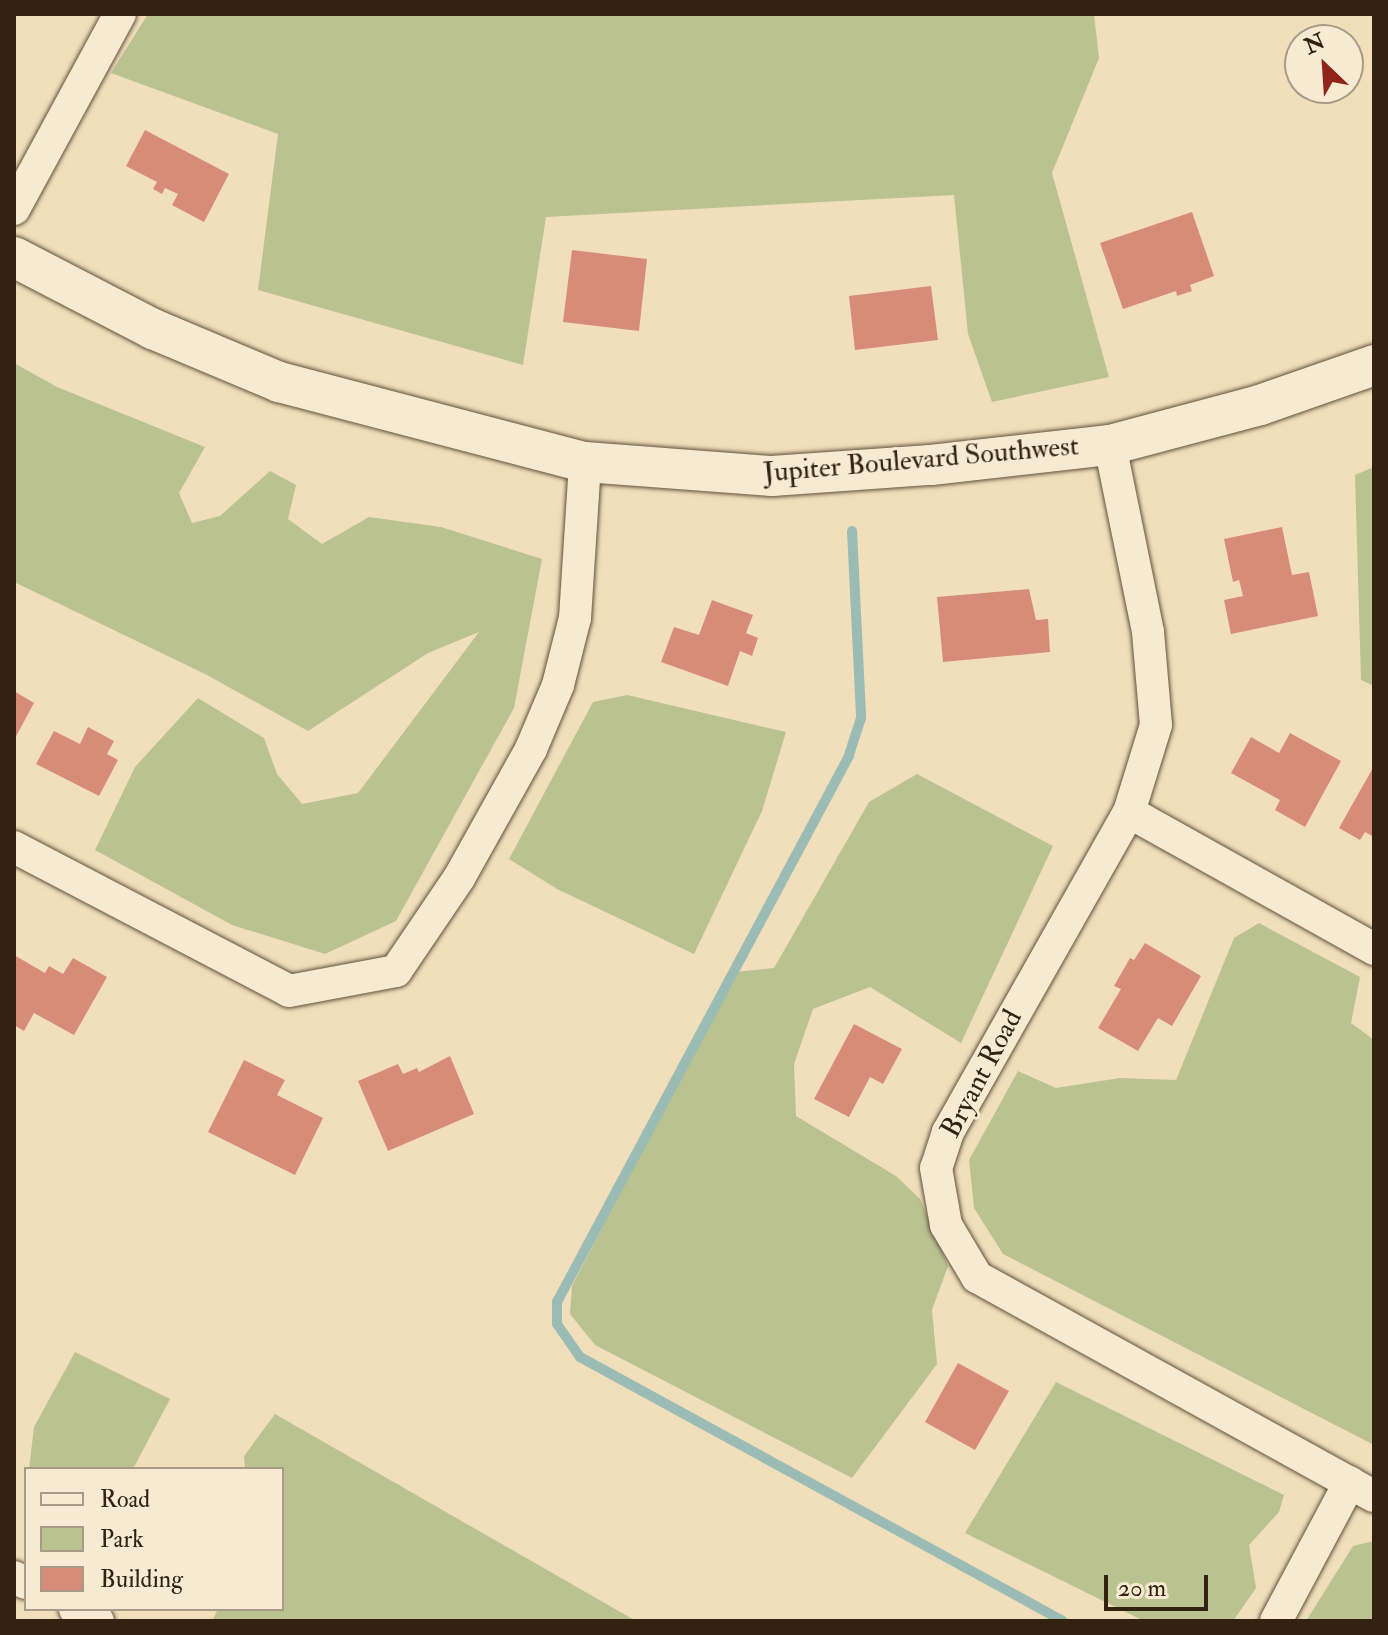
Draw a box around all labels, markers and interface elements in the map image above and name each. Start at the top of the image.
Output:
north arrow [1284,24,1364,104]
text: N [1300,27,1330,61]
street label: Jupiter Boulevard Southwest [762,429,1080,491]
street label: Bryant Road [934,1004,1030,1144]
legend [24,1467,284,1611]
text: Road [100,1484,150,1515]
text: Park [100,1524,144,1555]
scale bar [1108,1559,1212,1609]
text: Building [100,1564,183,1595]
text: 20 m [1118,1573,1166,1604]

